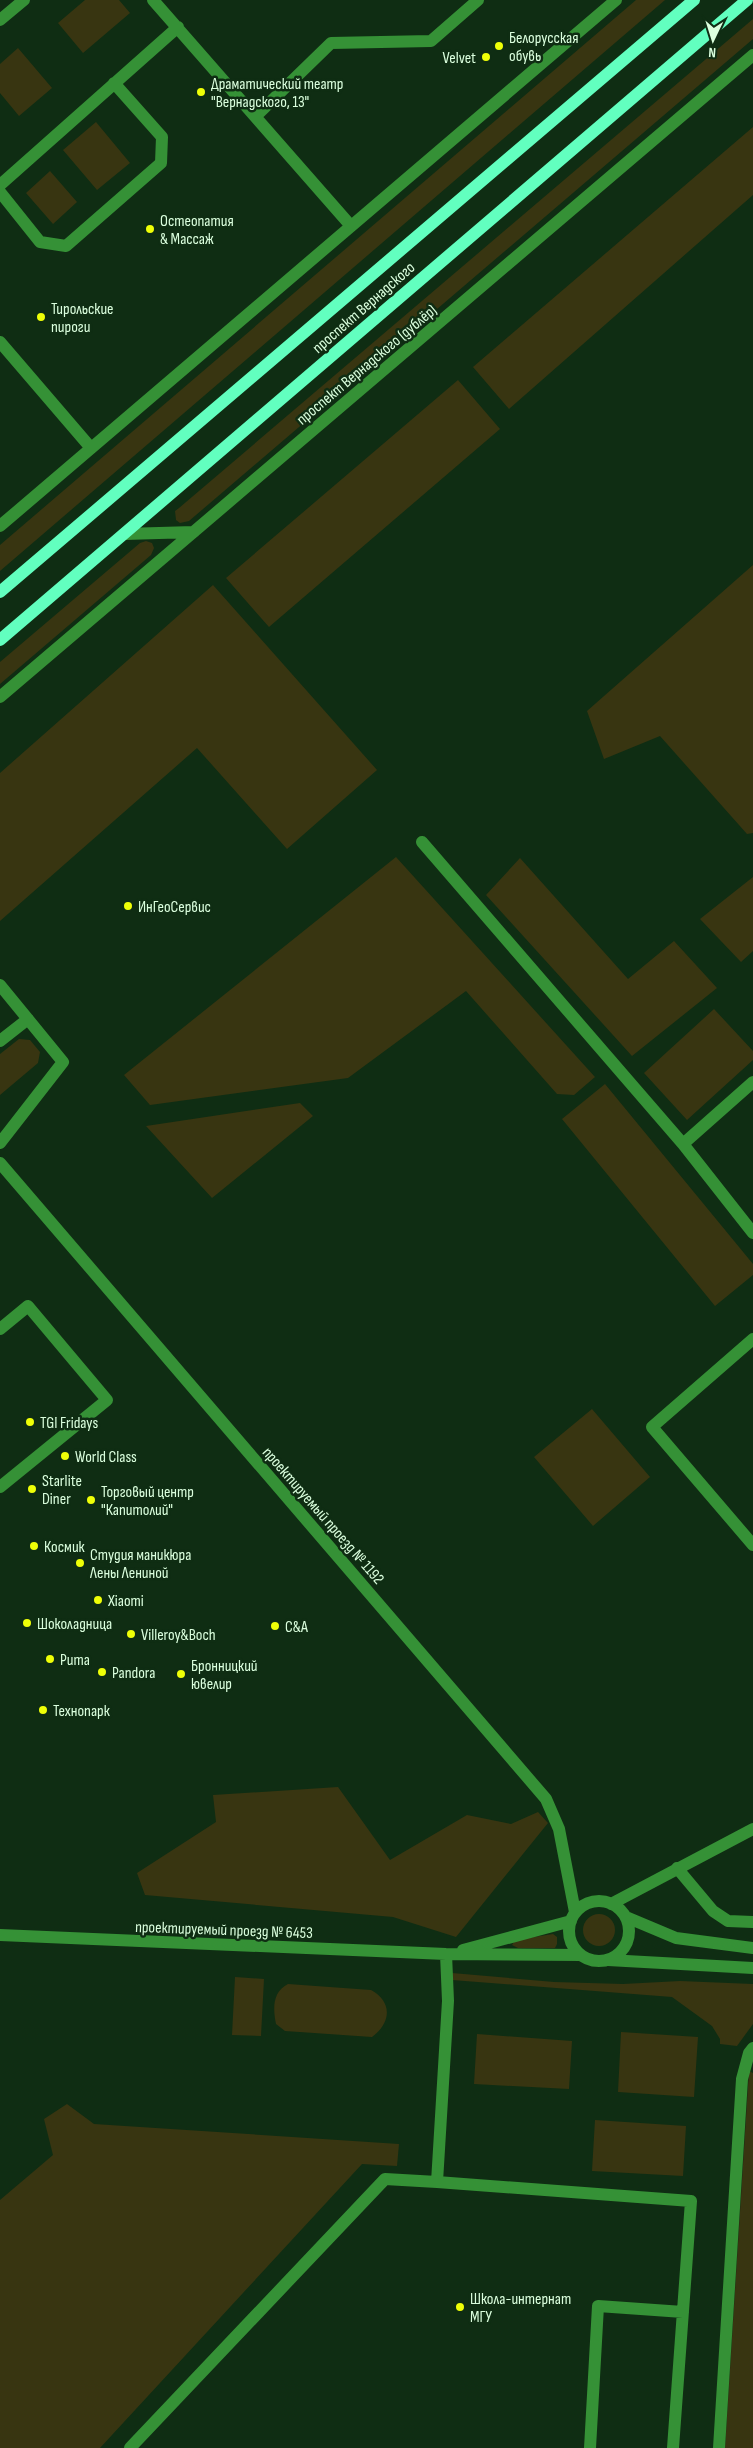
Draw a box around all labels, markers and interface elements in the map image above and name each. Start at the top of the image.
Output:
north arrow [688,15,738,65]
place label: Белорусская обувь [509,29,578,66]
marker: Белорусская обувь [493,40,505,52]
text: N [708,44,716,61]
place label: Velvet [443,49,476,68]
marker: Velvet [480,51,492,63]
place label: Драматический театр "Вернадского, 13" [211,75,343,112]
marker: Драматический театр "Вернадского, 13" [195,86,207,98]
place label: Остеопатия & Массаж [160,212,234,249]
marker: Остеопатия & Массаж [144,223,156,235]
street label: проспект Вернадского [309,258,419,358]
place label: Тирольские пироги [51,300,114,337]
street label: проспект Вернадского (дублёр) [293,301,441,429]
marker: Тирольские пироги [35,311,47,323]
place label: ИнГеоСервис [138,898,211,917]
marker: ИнГеоСервис [122,900,134,912]
place label: TGI Fridays [40,1414,99,1433]
marker: TGI Fridays [24,1416,36,1428]
street label: проектируемый проезд № 1192 [258,1443,388,1588]
place label: World Class [75,1448,137,1467]
marker: World Class [59,1450,71,1462]
place label: Starlite Diner [42,1472,82,1509]
marker: Starlite Diner [26,1483,38,1495]
place label: Торговый центр "Капитолий" [101,1483,194,1520]
marker: Торговый центр "Капитолий" [85,1494,97,1506]
place label: Космик [44,1538,86,1557]
marker: Космик [28,1540,40,1552]
place label: Студия маникюра Лены Лениной [89,1546,191,1583]
marker: Студия маникюра Лены Лениной [74,1557,86,1569]
place label: Xiaomi [107,1592,144,1611]
marker: Xiaomi [92,1594,104,1606]
place label: Шоколадница [37,1615,112,1634]
marker: Шоколадница [21,1617,33,1629]
place label: C&A [285,1618,308,1637]
marker: C&A [269,1620,281,1632]
place label: Villeroy&Boch [141,1626,216,1645]
marker: Villeroy&Boch [125,1628,137,1640]
place label: Puma [60,1651,90,1670]
marker: Puma [44,1653,56,1665]
place label: Бронницкий ювелир [191,1657,258,1694]
place label: Pandora [112,1664,155,1683]
marker: Pandora [96,1666,108,1678]
marker: Бронницкий ювелир [175,1668,187,1680]
place label: Технопарк [53,1702,111,1721]
marker: Технопарк [37,1704,49,1716]
street label: проектируемый проезд № 6453 [135,1918,313,1943]
place label: Школа-интернат МГУ [470,2290,571,2327]
marker: Школа-интернат МГУ [454,2301,466,2313]

